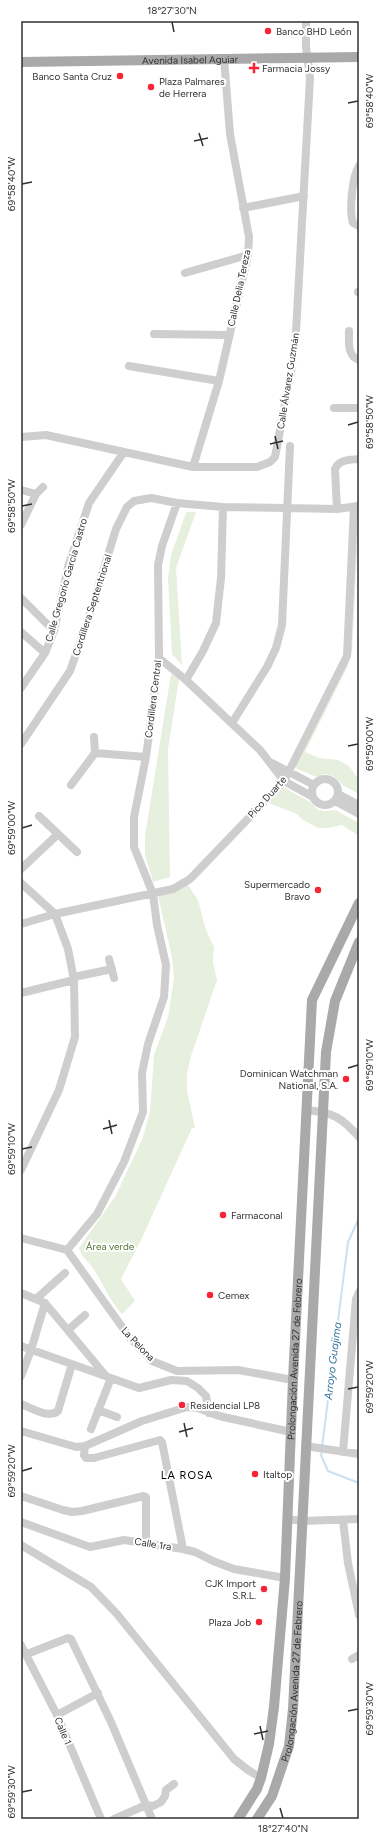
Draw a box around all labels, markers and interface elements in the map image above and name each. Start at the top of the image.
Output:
text: 18°27'30"N [147,4,197,17]
place label: Banco BHD León [276,25,352,38]
marker: Banco BHD León [263,26,273,36]
street label: Avenida Isabel Aguiar [142,52,239,67]
place label: Farmacia Jossy [262,62,331,75]
marker: Farmacia Jossy [249,63,259,73]
place label: Banco Santa Cruz [32,70,112,83]
marker: Banco Santa Cruz [115,71,125,81]
text: 69°58'40"W [363,73,376,128]
place label: Plaza Palmares de Herrera [159,75,225,100]
marker: Plaza Palmares de Herrera [146,82,156,92]
text: 69°58'40"W [5,156,18,211]
street label: Calle Delia Tereza [225,248,253,328]
street label: Calle Álvarez Guzmán [274,332,302,430]
text: 69°58'50"W [363,395,376,449]
text: 69°58'50"W [5,479,18,533]
street label: Calle Gregorio Garcia Castro [42,516,90,643]
street label: Cordillera Septentrional [69,553,115,657]
street label: Cordillera Central [142,659,164,739]
text: 69°59'00"W [363,717,376,771]
street label: Pico Duarte [245,773,290,821]
text: 69°59'00"W [5,801,18,855]
place label: Supermercado Bravo [244,878,310,903]
marker: Supermercado Bravo [313,885,323,895]
text: 69°59'10"W [363,1039,376,1091]
place label: Dominican Watchman National, S.A. [240,1067,338,1092]
marker: Dominican Watchman National, S.A. [341,1074,351,1084]
text: 69°59'10"W [5,1123,18,1175]
place label: Farmaconal [231,1209,283,1222]
marker: Farmaconal [218,1210,228,1220]
park label: Área verde [86,1240,135,1253]
street label: Prolongación Avenida 27 de Febrero [284,1278,305,1440]
place label: Cemex [218,1289,250,1302]
marker: Cemex [205,1290,215,1300]
water label: Arroyo Guajima [322,1321,344,1402]
street label: La Pelona [119,1324,157,1364]
text: 69°59'20"W [363,1360,376,1414]
place label: Residencial LP8 [190,1399,260,1412]
marker: Residencial LP8 [177,1400,187,1410]
text: 69°59'20"W [5,1444,18,1498]
place label: Italtop [263,1468,292,1481]
district label: LA ROSA [161,1469,213,1482]
marker: Italtop [250,1469,260,1479]
street label: Calle 1ra [134,1535,172,1553]
place label: CJK Import S.R.L. [205,1577,256,1602]
marker: CJK Import S.R.L. [259,1584,269,1594]
street label: Prolongación Avenida 27 de Febrero [278,1600,305,1763]
place label: Plaza Job [209,1616,251,1629]
marker: Plaza Job [254,1617,264,1627]
text: 69°59'30"W [363,1682,376,1736]
street label: Calle 1 [51,1715,75,1747]
text: 69°59'30"W [5,1765,18,1819]
text: 18°27'40"N [258,1822,308,1835]

